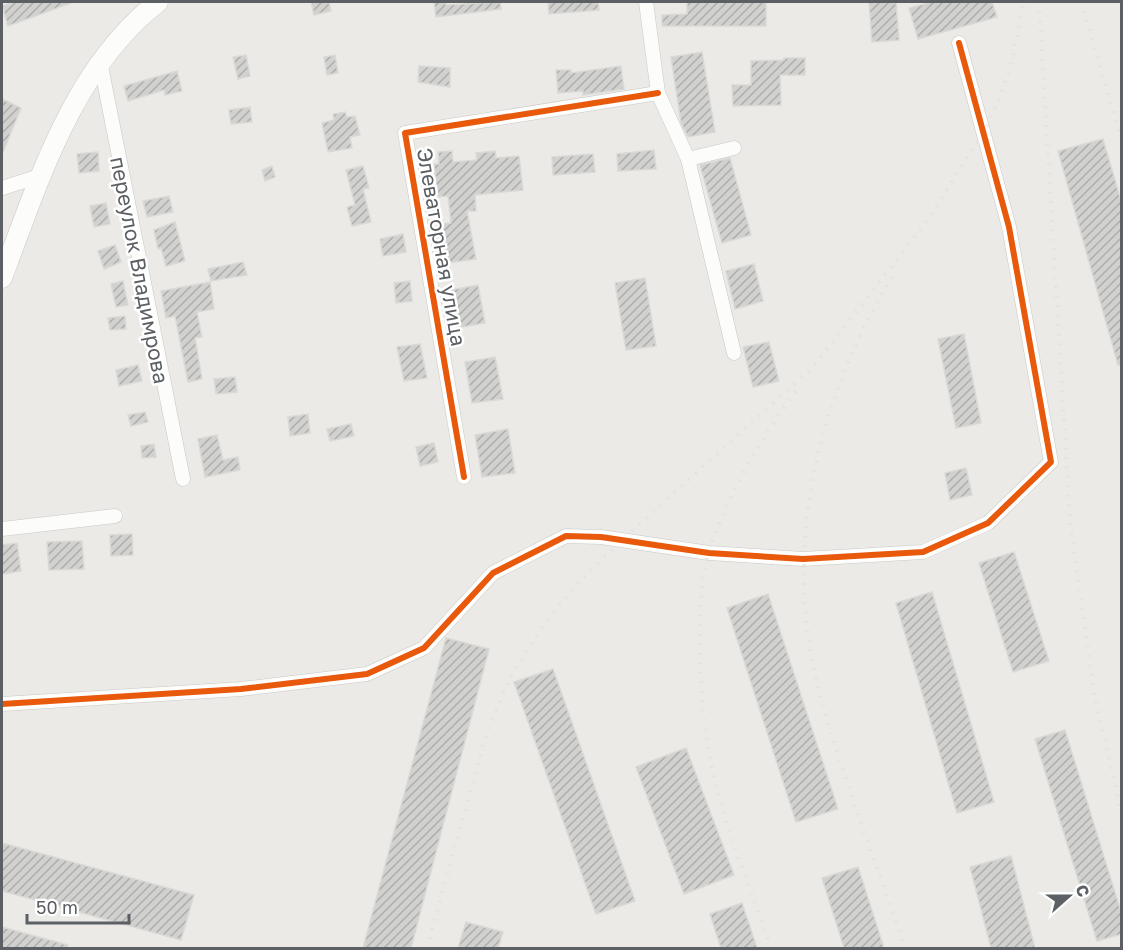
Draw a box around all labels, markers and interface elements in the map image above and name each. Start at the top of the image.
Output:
street label: Элеваторная улица [412,146,472,348]
street label: переулок Владимрова [105,154,175,386]
north arrow [1039,866,1099,926]
text: С [1072,882,1094,900]
scale bar [27,887,129,925]
text: 50 m [36,896,78,918]

